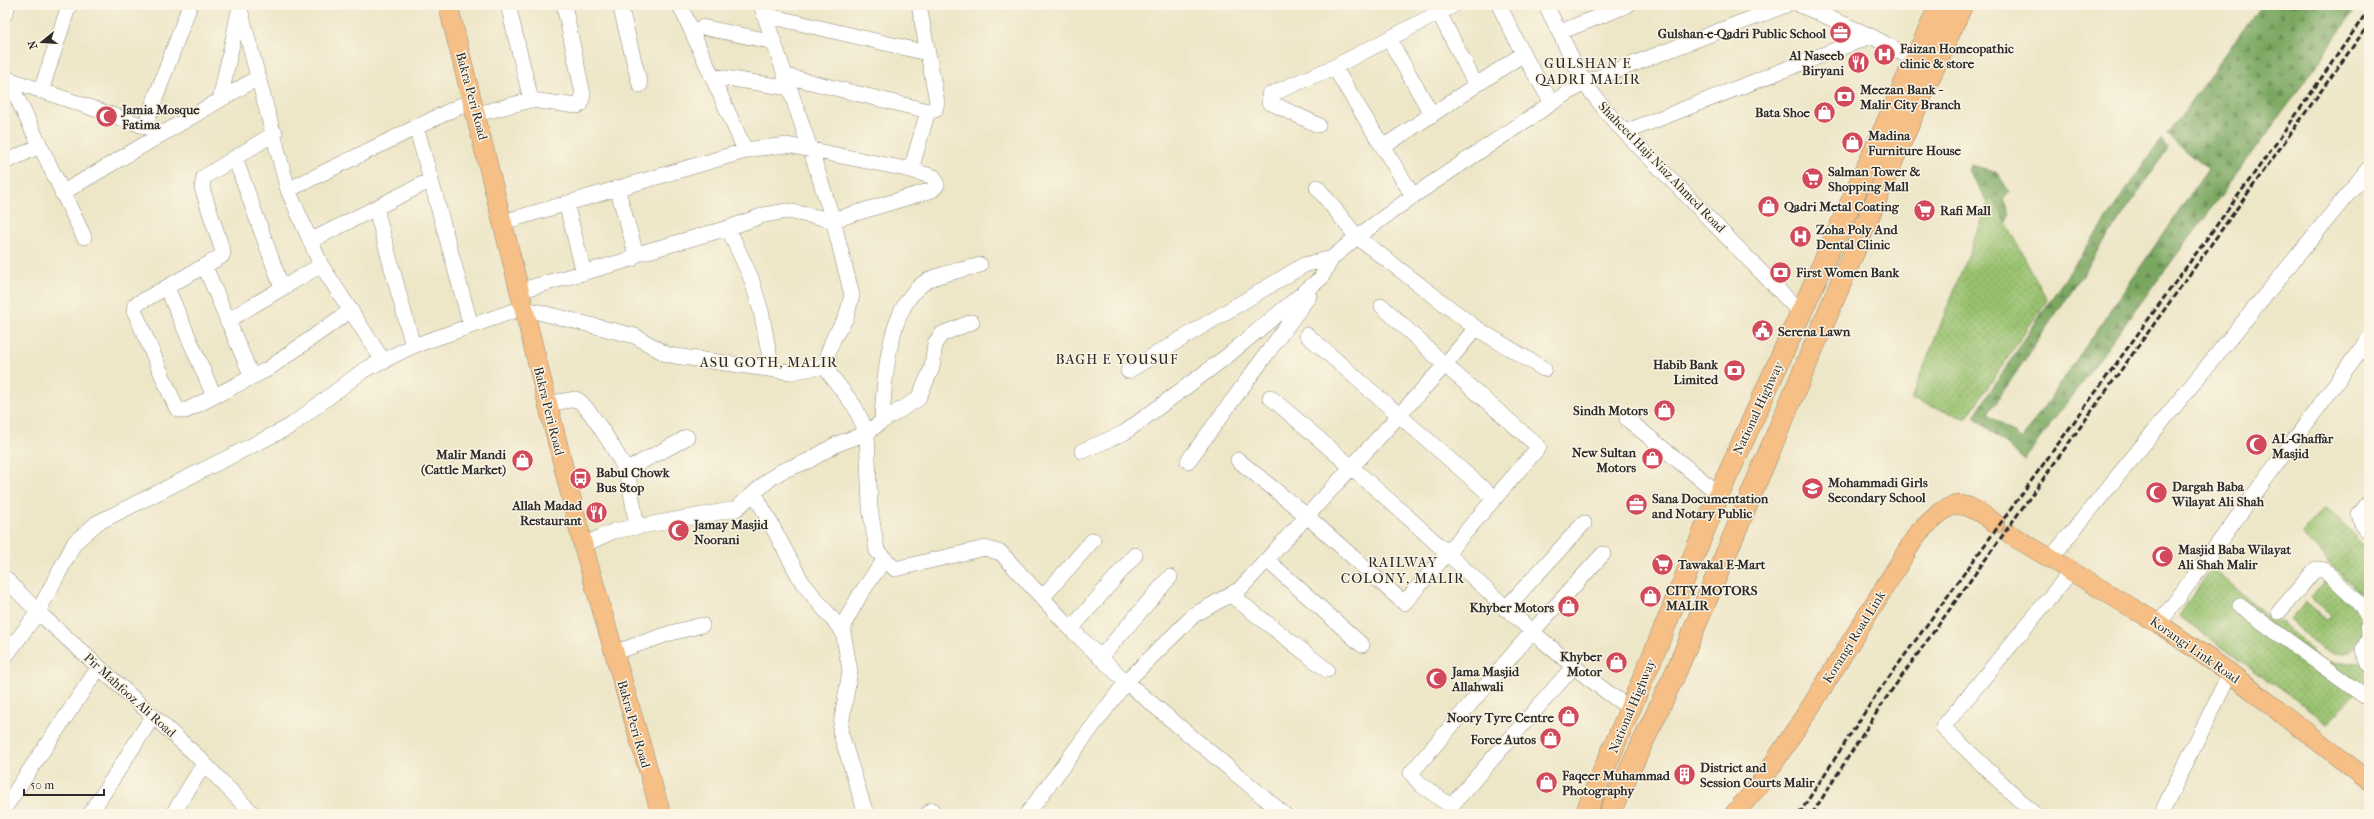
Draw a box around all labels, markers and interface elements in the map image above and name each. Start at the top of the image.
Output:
office icon: Gulshan-e-Qadri Public School [1828,20,1854,46]
north arrow [22,22,62,62]
place label: Gulshan-e-Qadri Public School [1658,26,1826,41]
text: N [25,38,40,51]
place label: Faizan Homeopathic clinic & store [1899,41,2014,71]
hospital icon: Faizan Homeopathic clinic & store [1872,42,1898,68]
place label: Al Naseeb Biryani [1788,48,1844,79]
restaurant icon: Al Naseeb Biryani [1846,49,1872,75]
street label: Bakra Peri Road [453,50,491,143]
district label: GULSHAN E QADRI MALIR [1535,55,1641,88]
place label: Meezan Bank - Malir City Branch [1859,82,1962,113]
bank icon: Meezan Bank - Malir City Branch [1831,83,1857,109]
street label: Shaheed Haji Niaz Ahmed Road [1595,98,1729,236]
shop icon: Bata Shoe [1812,99,1838,125]
place label: Jamia Mosque Fatima [120,102,200,132]
mosque icon: Jamia Mosque Fatima [94,103,120,129]
place label: Bata Shoe [1755,105,1811,120]
place label: Madina Furniture House [1867,128,1962,158]
shop icon: Madina Furniture House [1840,129,1866,155]
place label: Salman Tower & Shopping Mall [1828,164,1921,195]
supermarket icon: Salman Tower & Shopping Mall [1799,165,1825,191]
shop icon: Qadri Metal Coating [1756,193,1782,219]
supermarket icon: Rafi Mall [1912,197,1938,223]
place label: Qadri Metal Coating [1784,199,1900,215]
place label: Rafi Mall [1940,203,1991,218]
place label: Zoha Poly And Dental Clinic [1816,222,1898,252]
hospital icon: Zoha Poly And Dental Clinic [1787,223,1813,249]
bank icon: First Women Bank [1768,259,1794,285]
place label: First Women Bank [1795,265,1901,280]
public building icon: Serena Lawn [1750,318,1776,344]
place label: Serena Lawn [1778,324,1851,339]
district label: BAGH E YOUSUF [1056,351,1179,368]
district label: ASU GOTH, MALIR [699,354,838,371]
place label: Habib Bank Limited [1653,357,1719,387]
bank icon: Habib Bank Limited [1721,358,1747,384]
street label: National Highway [1730,358,1787,457]
street label: Bakra Peri Road [531,365,567,458]
shop icon: Sindh Motors [1651,397,1677,423]
place label: Sindh Motors [1573,403,1648,418]
place label: AL-Ghaffar Masjid [2271,431,2334,461]
mosque icon: AL-Ghaffar Masjid [2244,432,2270,458]
place label: New Sultan Motors [1572,445,1636,475]
shop icon: New Sultan Motors [1639,446,1665,472]
place label: Malir Mandi (Cattle Market) [421,447,506,477]
shop icon: Malir Mandi (Cattle Market) [509,448,535,474]
place label: Babul Chowk Bus Stop [596,465,671,496]
bus stop icon: Babul Chowk Bus Stop [568,466,594,492]
place label: Mohammadi Girls Secondary School [1827,475,1928,506]
school or university icon: Mohammadi Girls Secondary School [1799,476,1825,502]
place label: Dargah Baba Wilayat Ali Shah [2171,479,2265,510]
mosque icon: Dargah Baba Wilayat Ali Shah [2143,480,2169,506]
place label: Sana Documentation and Notary Public [1652,491,1769,522]
office icon: Sana Documentation and Notary Public [1624,492,1650,518]
place label: Allah Madad Restaurant [511,498,583,528]
restaurant icon: Allah Madad Restaurant [584,499,610,525]
place label: Jamay Masjid Noorani [692,517,769,547]
mosque icon: Jamay Masjid Noorani [665,518,691,544]
place label: Masjid Baba Wilayat Ali Shah Malir [2177,542,2291,572]
mosque icon: Masjid Baba Wilayat Ali Shah Malir [2149,543,2175,569]
supermarket icon: Tawakal E-Mart [1649,551,1675,577]
district label: RAILWAY COLONY, MALIR [1341,554,1465,587]
place label: Tawakal E-Mart [1677,557,1766,572]
place label: CITY MOTORS MALIR [1665,583,1758,613]
shop icon: CITY MOTORS MALIR [1637,584,1663,610]
street label: Korangi Road Link [1820,588,1889,686]
shop icon: Khyber Motors [1556,594,1582,620]
place label: Khyber Motors [1469,600,1554,616]
street label: Korangi Link Road [2147,613,2244,687]
place label: Khyber Motor [1560,649,1602,679]
street label: Pir Mahfooz Ali Road [81,650,180,741]
shop icon: Khyber Motor [1604,650,1630,676]
street label: National Highway [1605,656,1659,755]
place label: Jama Masjid Allahwali [1450,664,1520,694]
mosque icon: Jama Masjid Allahwali [1423,665,1449,691]
street label: Bakra Peri Road [614,678,654,771]
shop icon: Noory Tyre Centre [1556,704,1582,730]
place label: Noory Tyre Centre [1447,710,1555,726]
shop icon: Force Autos [1538,726,1564,752]
place label: Force Autos [1470,732,1536,747]
place label: District and Session Courts Malir [1700,760,1815,790]
building icon: District and Session Courts Malir [1671,761,1697,787]
place label: Faqeer Muhammad Photography [1561,768,1671,799]
shop icon: Faqeer Muhammad Photography [1533,769,1559,795]
scale bar [24,771,104,797]
text: 50 m [30,778,54,792]

